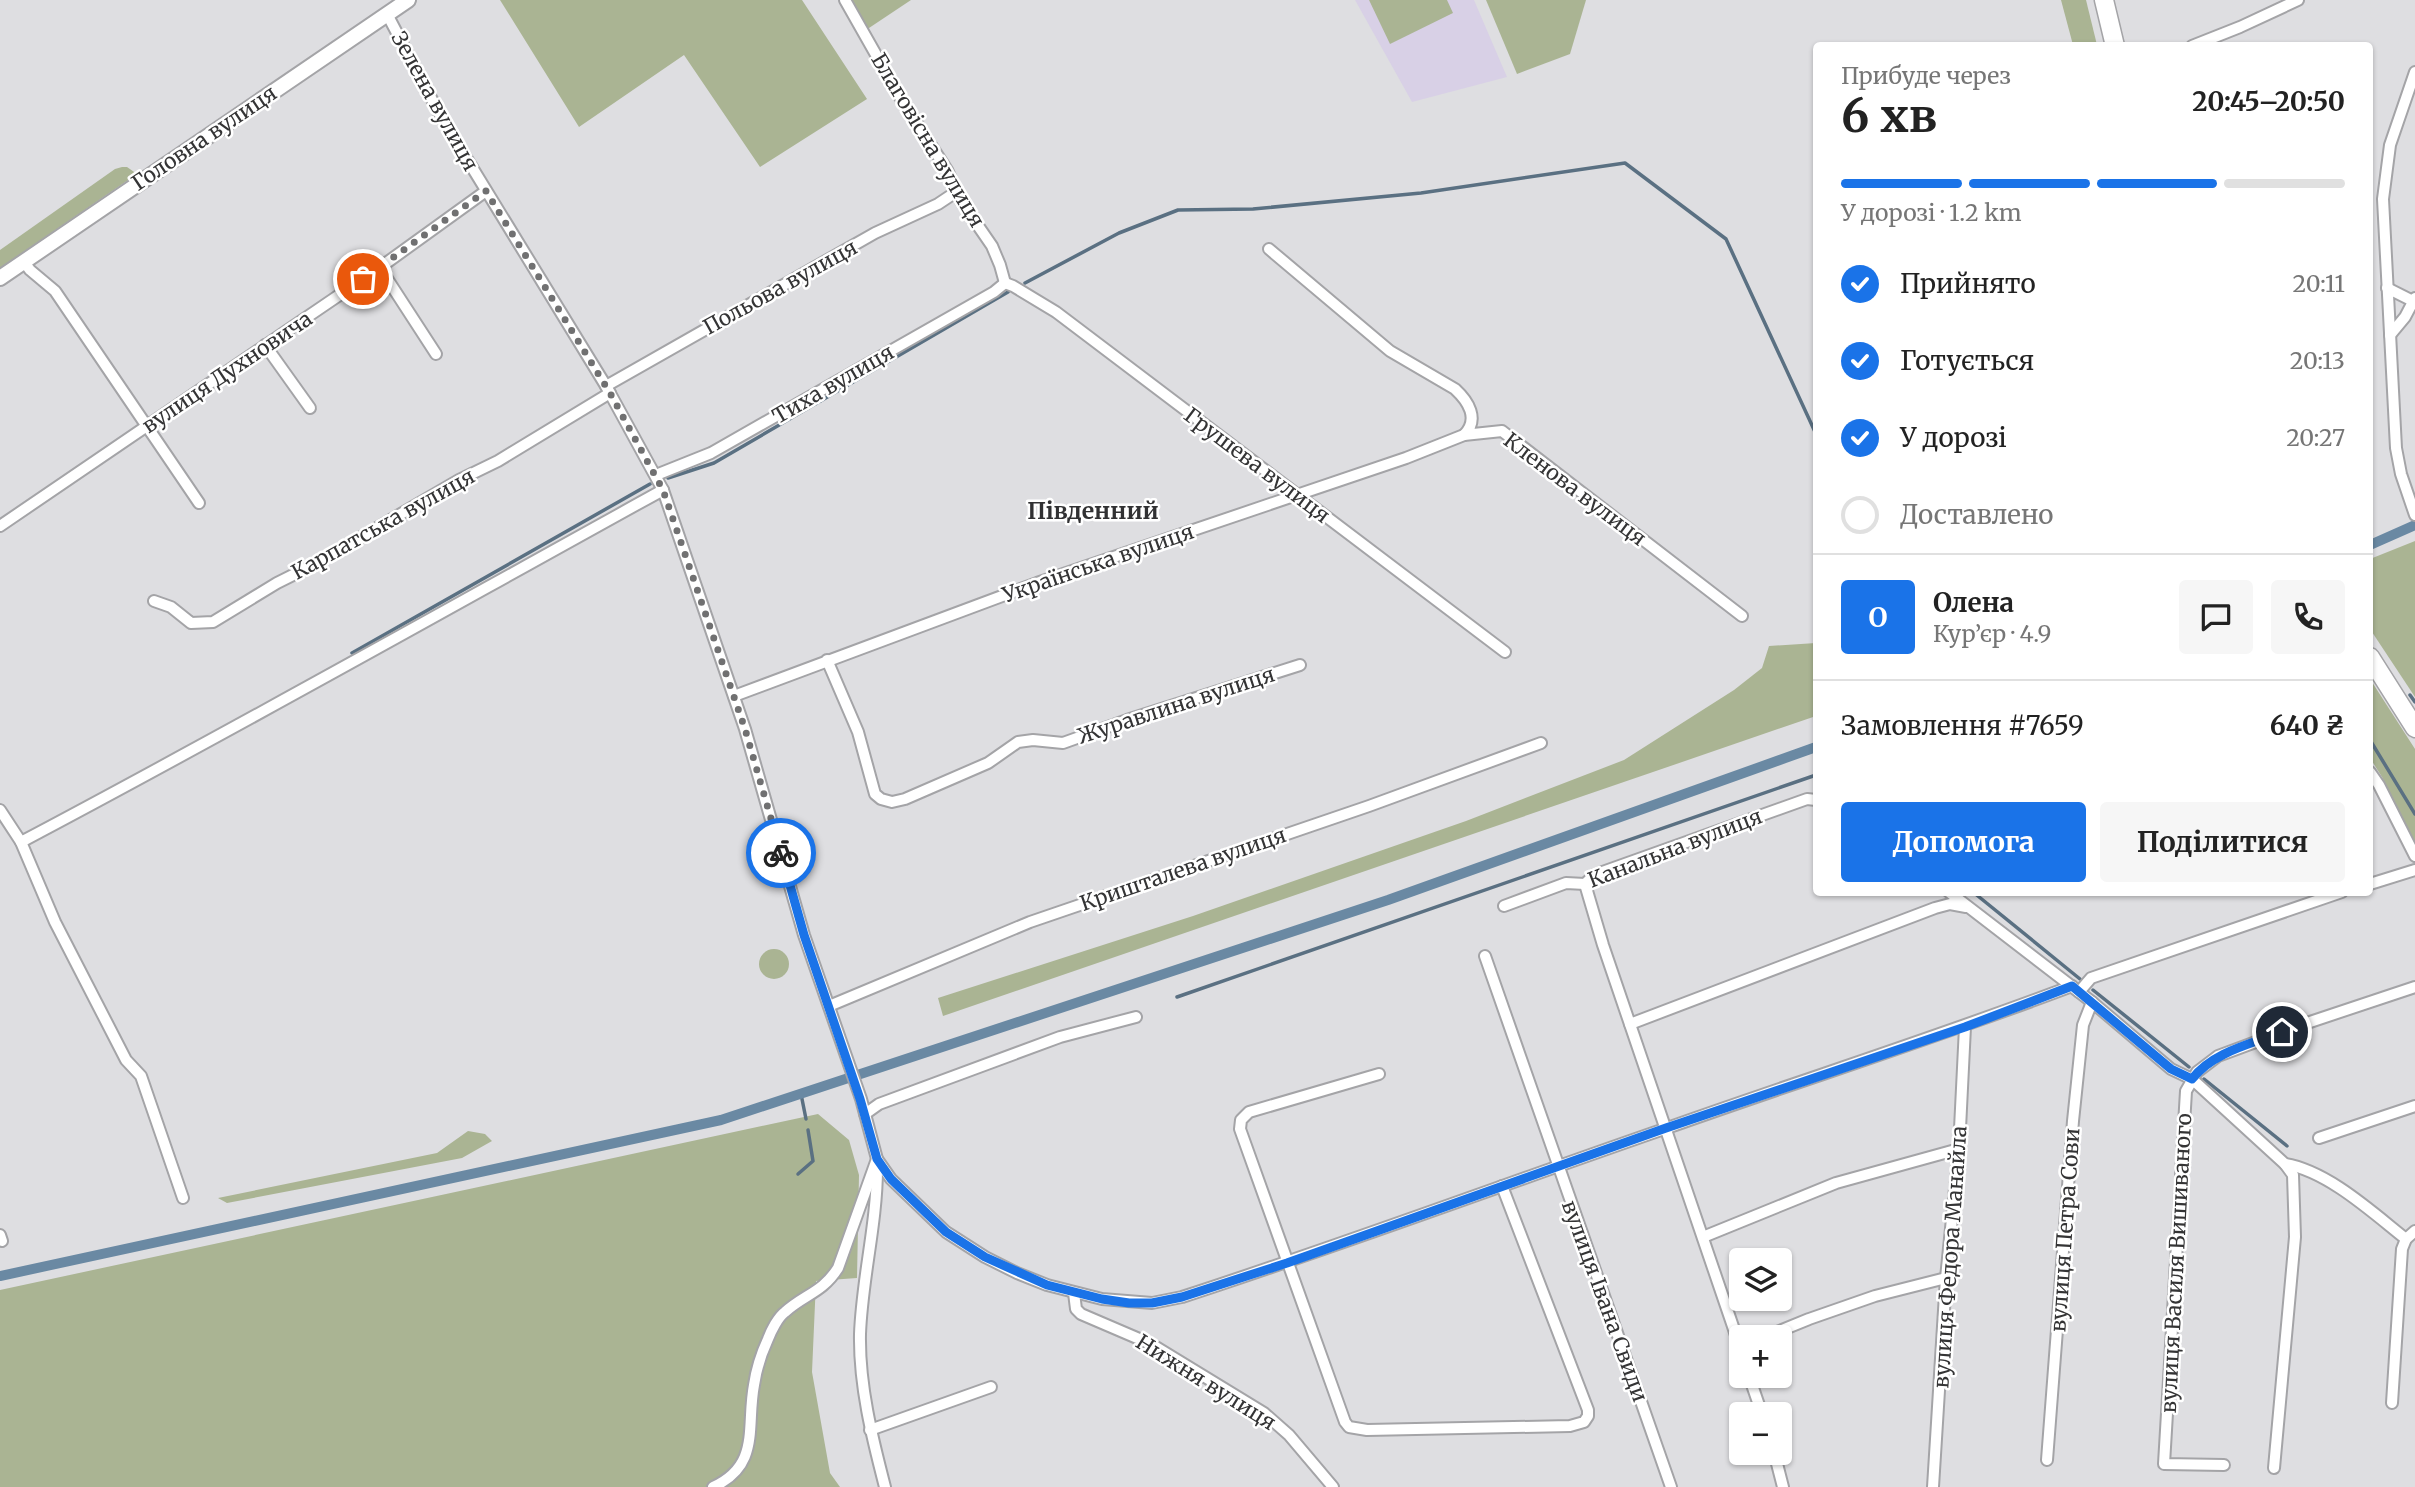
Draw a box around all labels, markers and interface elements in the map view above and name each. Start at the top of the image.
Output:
street label: Зелена вулиця [386,26,484,176]
street label: Благовісна вулиця [865,48,991,232]
text: Прибуде через [1841,61,2011,90]
street label: Головна вулиця [126,79,282,197]
text: 20:45–20:50 [2192,85,2345,118]
text: 6 хв [1841,87,1937,145]
text: У дорозі · 1.2 km [1841,198,2022,227]
street label: Польова вулиця [698,234,862,340]
pin [333,249,393,309]
icon: bag [344,260,382,298]
icon: check [1841,265,1879,303]
text: Прийнято [1900,267,2036,300]
text: 20:11 [2293,269,2345,298]
street label: вулиця Духновича [137,305,317,439]
street label: Тиха вулиця [768,338,898,430]
icon: check [1841,342,1879,380]
text: Готується [1900,344,2034,377]
text: 20:13 [2290,346,2345,375]
street label: Грушева вулиця [1179,401,1335,529]
icon: check [1841,419,1879,457]
text: У дорозі [1900,421,2007,454]
text: 20:27 [2286,423,2345,452]
street label: Кленова вулиця [1498,427,1652,551]
street label: Карпатська вулиця [287,462,479,586]
district label: Південний [1027,496,1159,525]
text: Доставлено [1900,498,2054,531]
street label: Українська вулиця [998,518,1197,609]
button: chat [2179,580,2253,654]
button: phone [2271,580,2345,654]
text: Олена [1933,586,2014,619]
text: О [1869,601,1888,634]
text: Кур’єр · 4.9 [1933,619,2051,648]
street label: Журавлина вулиця [1074,660,1278,750]
text: Замовлення #7659 [1841,709,2084,742]
text: 640 ₴ [2270,709,2345,742]
street label: Канальна вулиця [1584,802,1766,894]
button: Допомога [1841,802,2086,882]
button: Поділитися [2100,802,2345,882]
courier [746,818,816,888]
street label: Кришталева вулиця [1076,821,1290,917]
icon: bike [762,834,800,872]
pin [2252,1002,2312,1062]
icon: home [2263,1013,2301,1051]
street label: вулиця Василя Вишиваного [2155,1112,2197,1414]
street label: вулиця Федора Манайла [1927,1125,1973,1389]
street label: вулиця Петра Сови [2044,1127,2086,1333]
street label: вулиця Івана Свиди [1556,1196,1654,1406]
map controls [1729,1248,1792,1465]
button: layers [1729,1248,1792,1311]
button: + [1729,1325,1792,1388]
street label: Нижня вулиця [1131,1328,1281,1436]
button: − [1729,1402,1792,1465]

